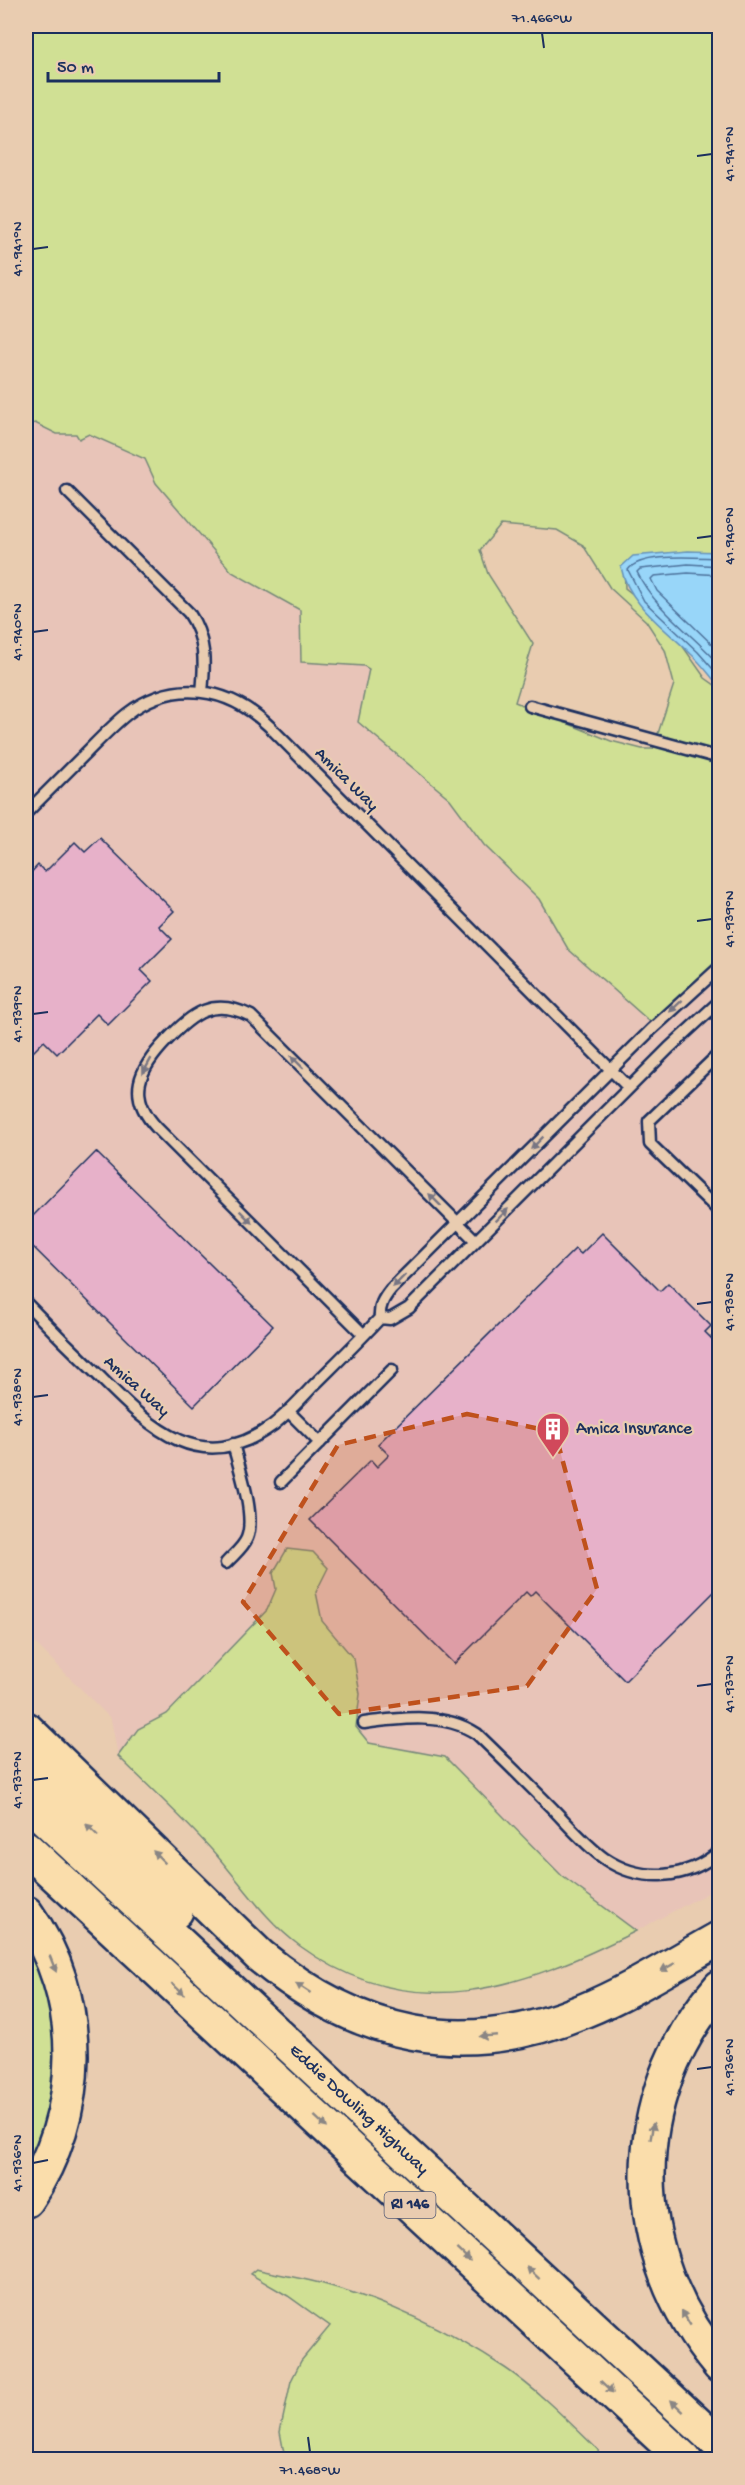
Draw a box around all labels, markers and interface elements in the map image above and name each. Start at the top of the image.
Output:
text: 71.466°W [511,10,572,28]
scale bar [48,45,219,83]
text: 50 m [57,58,94,79]
text: 41.941°N [721,126,739,182]
text: 41.941°N [9,221,27,277]
text: 41.940°N [721,507,739,565]
text: 41.940°N [9,603,27,661]
street label: Amica Way [310,744,382,816]
text: 41.939°N [721,890,739,948]
text: 41.939°N [9,985,27,1043]
one-way arrow [669,998,683,1012]
one-way arrow [289,1055,304,1069]
one-way arrow [142,1058,152,1075]
one-way arrow [530,1136,545,1150]
one-way arrow [428,1193,442,1207]
one-way arrow [495,1208,509,1223]
one-way arrow [238,1209,252,1223]
one-way arrow [393,1273,407,1287]
text: 41.938°N [721,1273,739,1331]
street label: Amica Way [99,1352,174,1422]
text: 41.938°N [9,1368,27,1426]
building icon: Amica Insurance [535,1411,571,1458]
place label: Amica Insurance [576,1419,693,1440]
text: 41.937°N [721,1655,739,1713]
text: 41.937°N [9,1751,27,1809]
one-way arrow [86,1823,100,1837]
one-way arrow [152,1850,166,1865]
one-way arrow [49,1955,58,1973]
one-way arrow [660,1962,677,1972]
one-way arrow [171,1982,186,1996]
one-way arrow [295,1983,311,1994]
one-way arrow [478,2031,497,2041]
text: 41.936°N [721,2038,739,2096]
street label: Eddie Dowling Highway [285,2040,433,2180]
one-way arrow [313,2115,328,2128]
one-way arrow [648,2121,657,2140]
text: 41.936°N [9,2134,27,2192]
road number: RI 146 [384,2192,436,2218]
one-way arrow [456,2248,471,2261]
one-way arrow [526,2266,541,2280]
one-way arrow [680,2310,691,2326]
one-way arrow [599,2380,614,2393]
one-way arrow [670,2399,684,2413]
text: 71.468°W [279,2462,341,2480]

